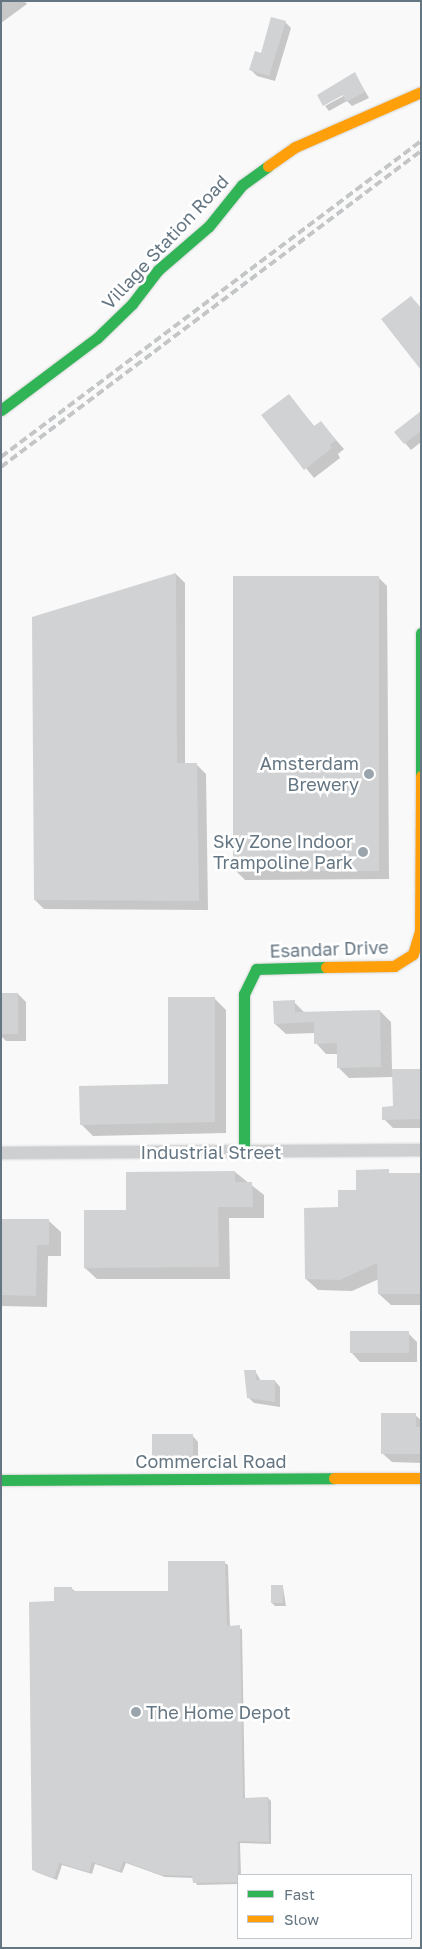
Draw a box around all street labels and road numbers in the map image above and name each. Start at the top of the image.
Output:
street label: Village Station Road [97,170,233,314]
street label: Esandar Drive [269,936,389,962]
street label: Industrial Street [141,1141,281,1163]
street label: Commercial Road [135,1450,287,1472]

